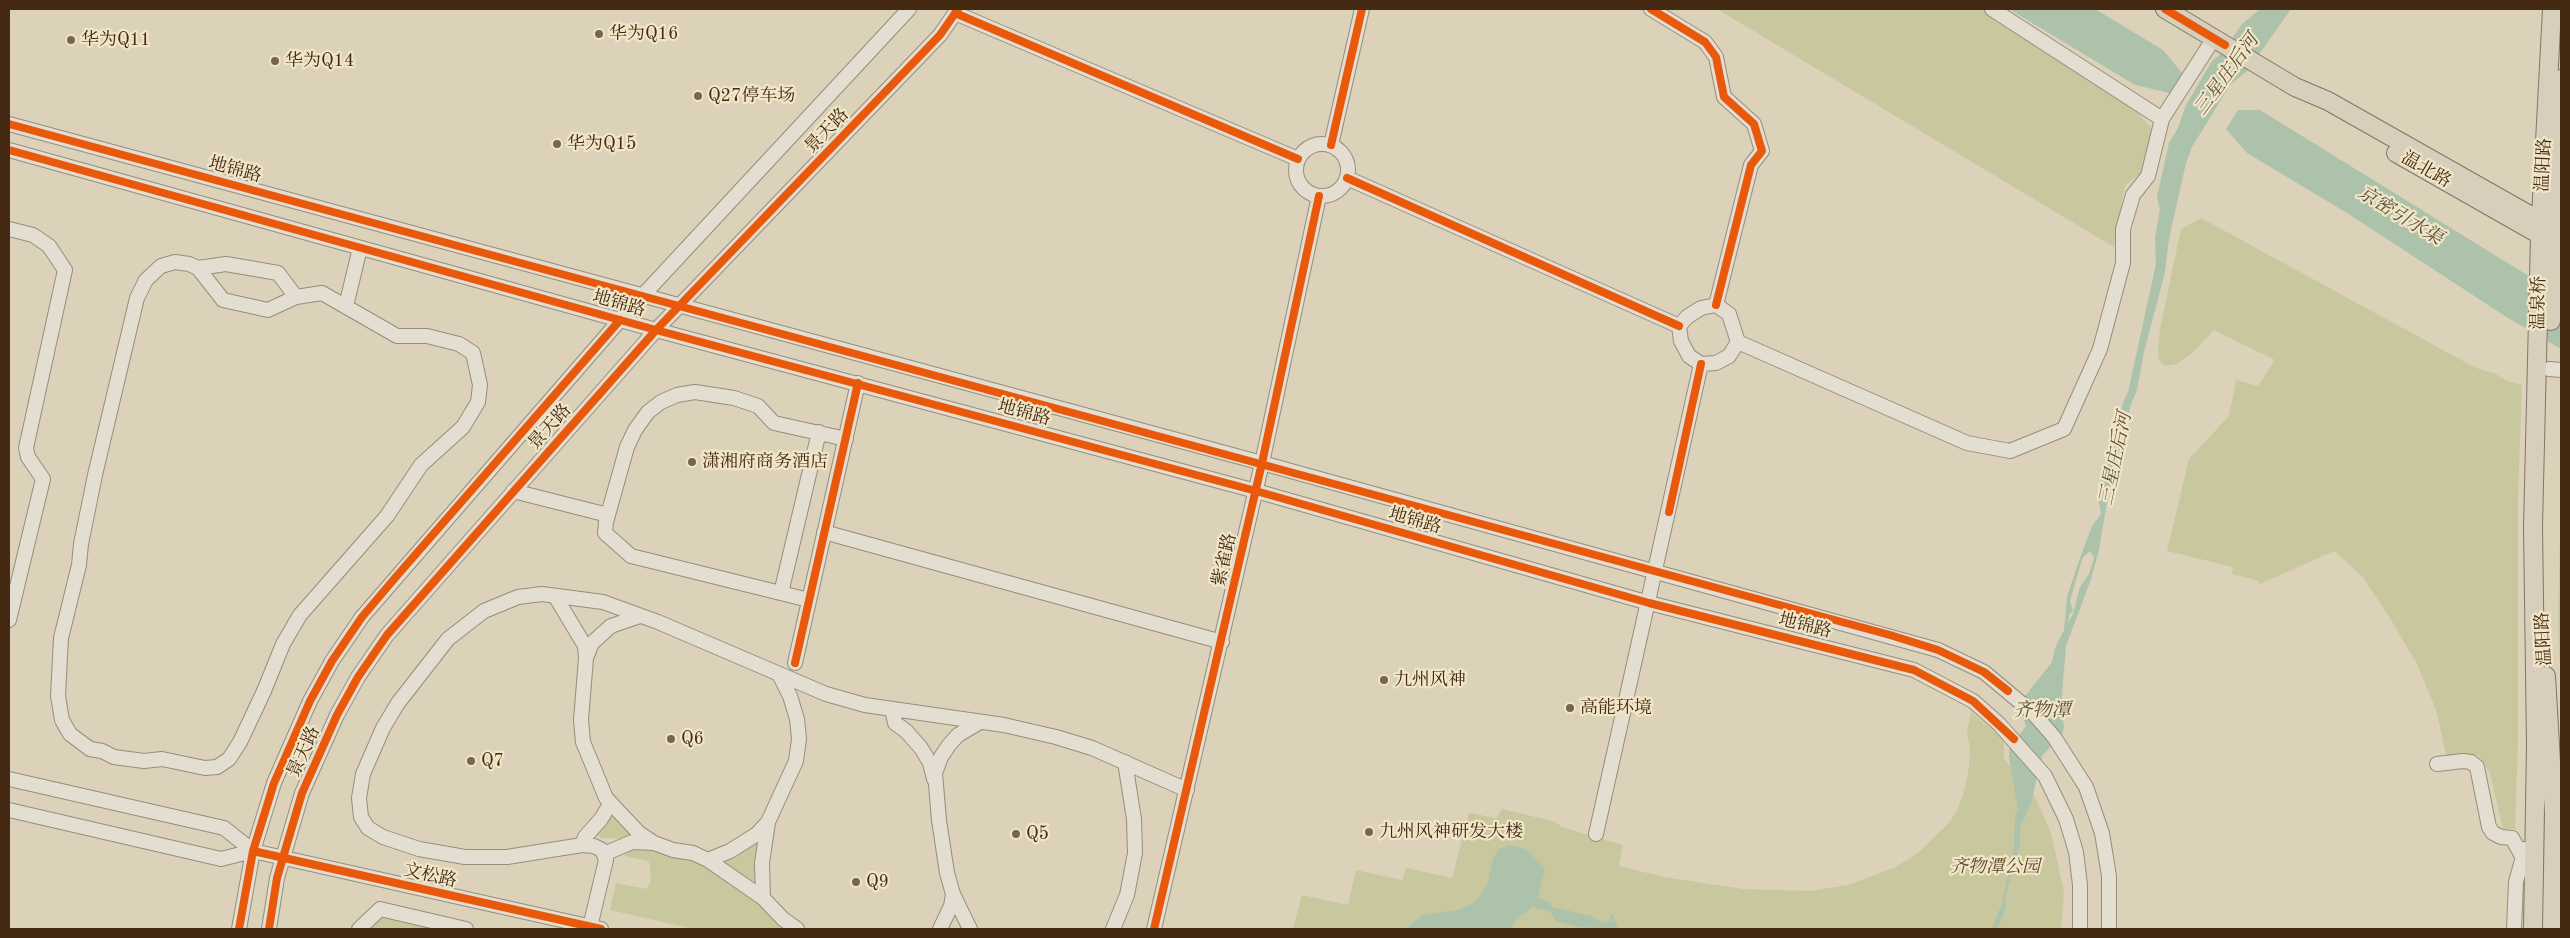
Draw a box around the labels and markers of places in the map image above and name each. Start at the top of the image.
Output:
place label: 华为Q16 [609,23,678,45]
marker: 华为Q16 [593,28,605,40]
place label: 华为Q11 [81,29,150,51]
marker: 华为Q11 [65,34,77,46]
place label: 华为Q14 [285,50,354,72]
marker: 华为Q14 [269,55,281,67]
place label: Q27停车场 [708,85,795,107]
marker: Q27停车场 [692,90,704,102]
place label: 华为Q15 [567,133,636,155]
marker: 华为Q15 [551,138,563,150]
place label: 潇湘府商务酒店 [702,451,828,473]
marker: 潇湘府商务酒店 [686,456,698,468]
place label: 九州风神 [1394,669,1466,691]
marker: 九州风神 [1378,674,1390,686]
place label: 高能环境 [1580,697,1652,719]
marker: 高能环境 [1564,702,1576,714]
place label: Q6 [681,728,704,750]
marker: Q6 [665,733,677,745]
place label: Q7 [481,750,504,772]
marker: Q7 [465,755,477,767]
place label: 九州风神研发大楼 [1379,821,1523,843]
place label: Q5 [1026,823,1049,845]
marker: 九州风神研发大楼 [1363,826,1375,838]
marker: Q5 [1010,828,1022,840]
place label: Q9 [866,871,889,893]
marker: Q9 [850,876,862,888]

